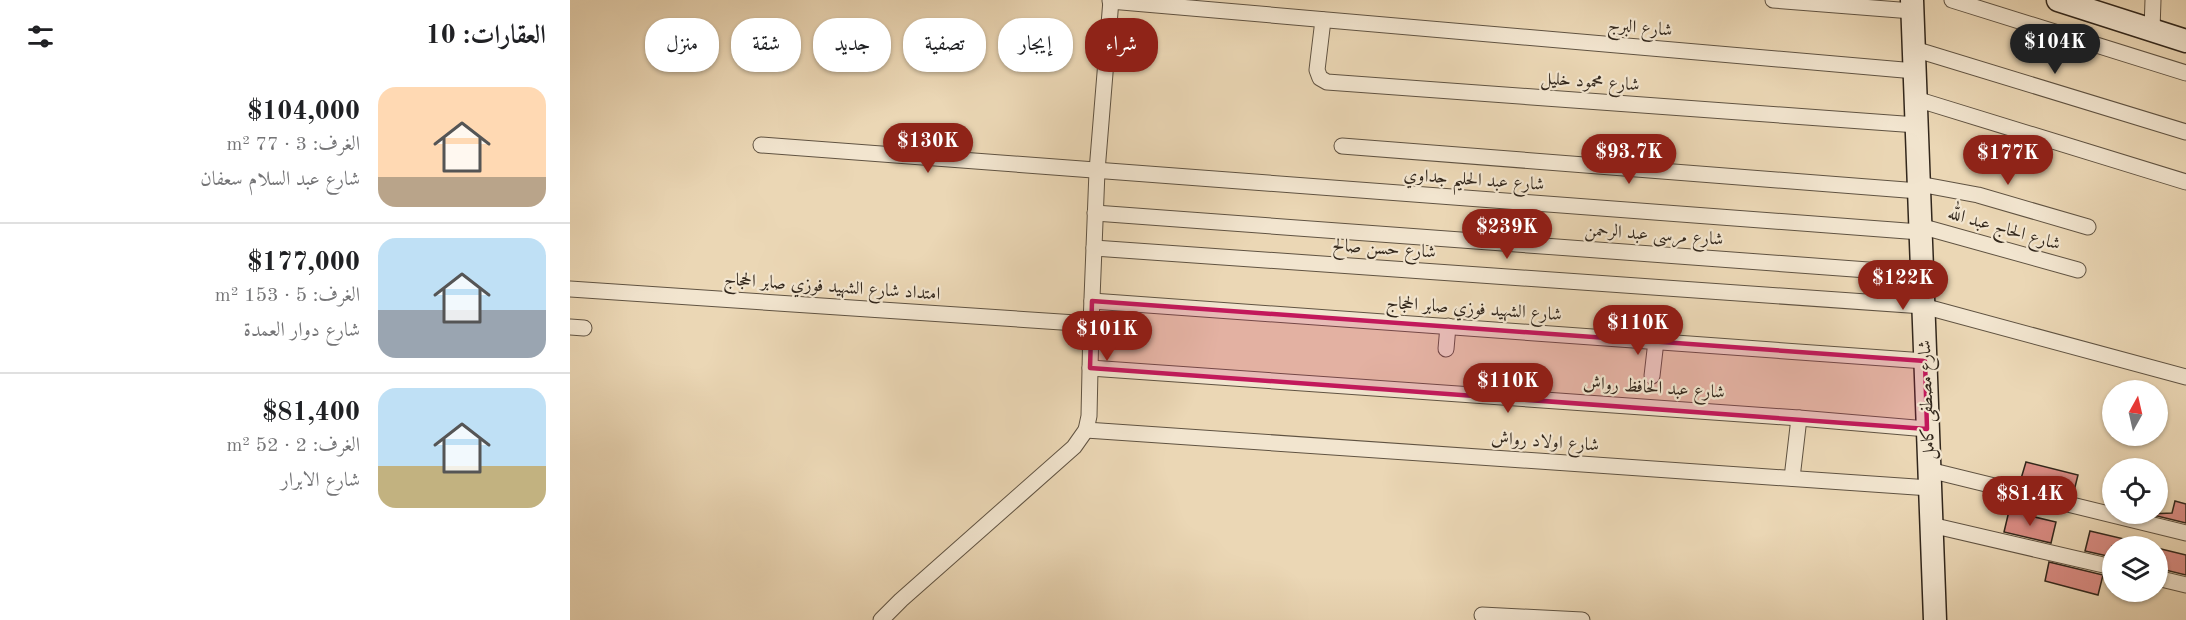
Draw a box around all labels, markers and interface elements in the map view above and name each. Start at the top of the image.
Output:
street label: شارع البرج [1606,16,1673,46]
chip: منزل [645,18,719,72]
chip: شقة [731,18,801,72]
chip: جديد [813,18,891,72]
chip: تصفية [903,18,986,72]
chip: إيجار [998,18,1073,72]
chip: شراء [1085,18,1158,72]
icon: filters [24,20,57,53]
text: العقارات: 10 [426,23,546,49]
pin: $104K [2013,24,2097,75]
text: $104K [2024,33,2086,53]
street label: شارع محمود خليل [1540,70,1640,99]
text: $104,000 [247,99,360,125]
icon: home [426,111,498,183]
pin: $130K [886,123,970,174]
text: $130K [897,132,959,152]
pin: $93.7K [1580,134,1678,185]
text: الغرف: 3 · 77 m² [226,135,360,155]
pin: $177K [1966,135,2050,186]
text: $93.7K [1595,143,1663,163]
text: $177K [1977,144,2039,164]
street label: شارع عبد الحليم جداوي [1403,166,1545,202]
text: شارع عبد السلام سعفان [200,170,360,190]
street label: شارع الحاج عبد الله [1944,199,2064,259]
pin: $239K [1465,209,1549,260]
text: $239K [1476,218,1538,238]
street label: شارع مرسى عبد الرحمن [1584,221,1724,254]
street label: شارع حسن صالح [1331,236,1436,268]
text: $177,000 [247,250,360,276]
pin: $122K [1861,260,1945,311]
icon: home [426,262,498,334]
text: $122K [1872,269,1934,289]
street label: امتداد شارع الشهيد فوزي صابر الحجاج [723,270,941,310]
text: الغرف: 5 · 153 m² [215,286,360,306]
street label: شارع الشهيد فوزي صابر الحجاج [1385,294,1562,330]
pin: $110K [1596,305,1680,356]
pin: $101K [1065,311,1149,362]
text: $110K [1607,314,1669,334]
text: $101K [1076,320,1138,340]
text: شارع دوار العمدة [244,321,360,341]
street label: شارع مصطفى كامل [1915,340,1943,460]
pin: $110K [1466,363,1550,414]
text: $110K [1477,372,1539,392]
street label: شارع عبد الحافظ رواش [1582,374,1726,407]
north arrow [2102,380,2168,446]
map controls [2102,380,2168,602]
text: $81,400 [262,400,360,426]
icon: home [426,412,498,484]
street label: شارع اولاد رواش [1490,429,1600,460]
text: الغرف: 2 · 52 m² [226,436,360,456]
button: locate [2102,458,2168,524]
text: شارع الابرار [281,471,360,491]
pin: $81.4K [1981,476,2079,527]
text: $81.4K [1996,485,2064,505]
button: layers [2102,536,2168,602]

